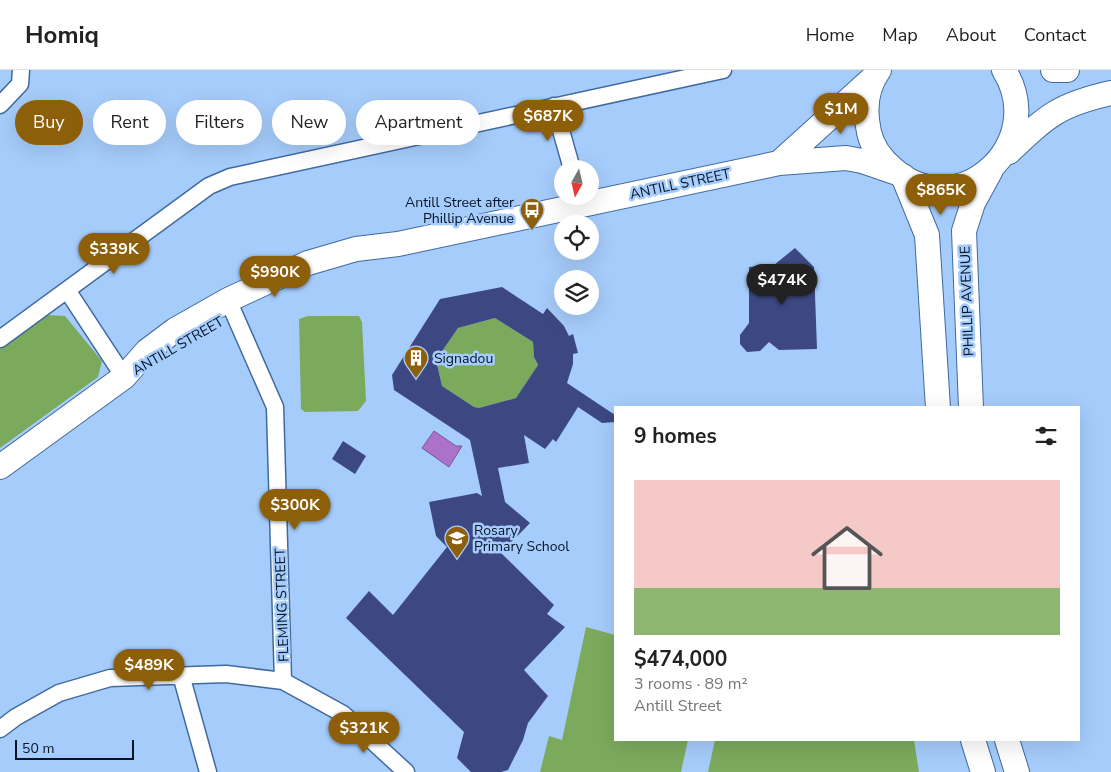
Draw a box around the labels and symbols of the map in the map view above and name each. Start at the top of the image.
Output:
pin: $1M [817,92,865,135]
pin: $687K [513,100,583,142]
north arrow [554,160,599,205]
street label: ANTILL STREET [628,164,732,204]
pin: $865K [906,174,976,216]
place label: Antill Street after Phillip Avenue [405,193,514,228]
bus stop icon: Antill Street after Phillip Avenue [519,197,545,231]
pin: $339K [79,232,149,275]
street label: PHILLIP AVENUE [956,246,978,356]
pin: $990K [240,256,310,298]
pin: $474K [747,264,817,306]
street label: ANTILL STREET [129,312,227,380]
building icon: Signadou [403,345,429,379]
place label: Signadou [434,349,493,368]
pin: $300K [260,488,330,531]
place label: Rosary Primary School [474,521,570,556]
school or university icon: Rosary Primary School [444,525,470,559]
street label: FLEMING STREET [270,547,293,662]
pin: $489K [114,648,184,691]
pin: $321K [329,712,399,754]
scale bar [15,737,134,760]

